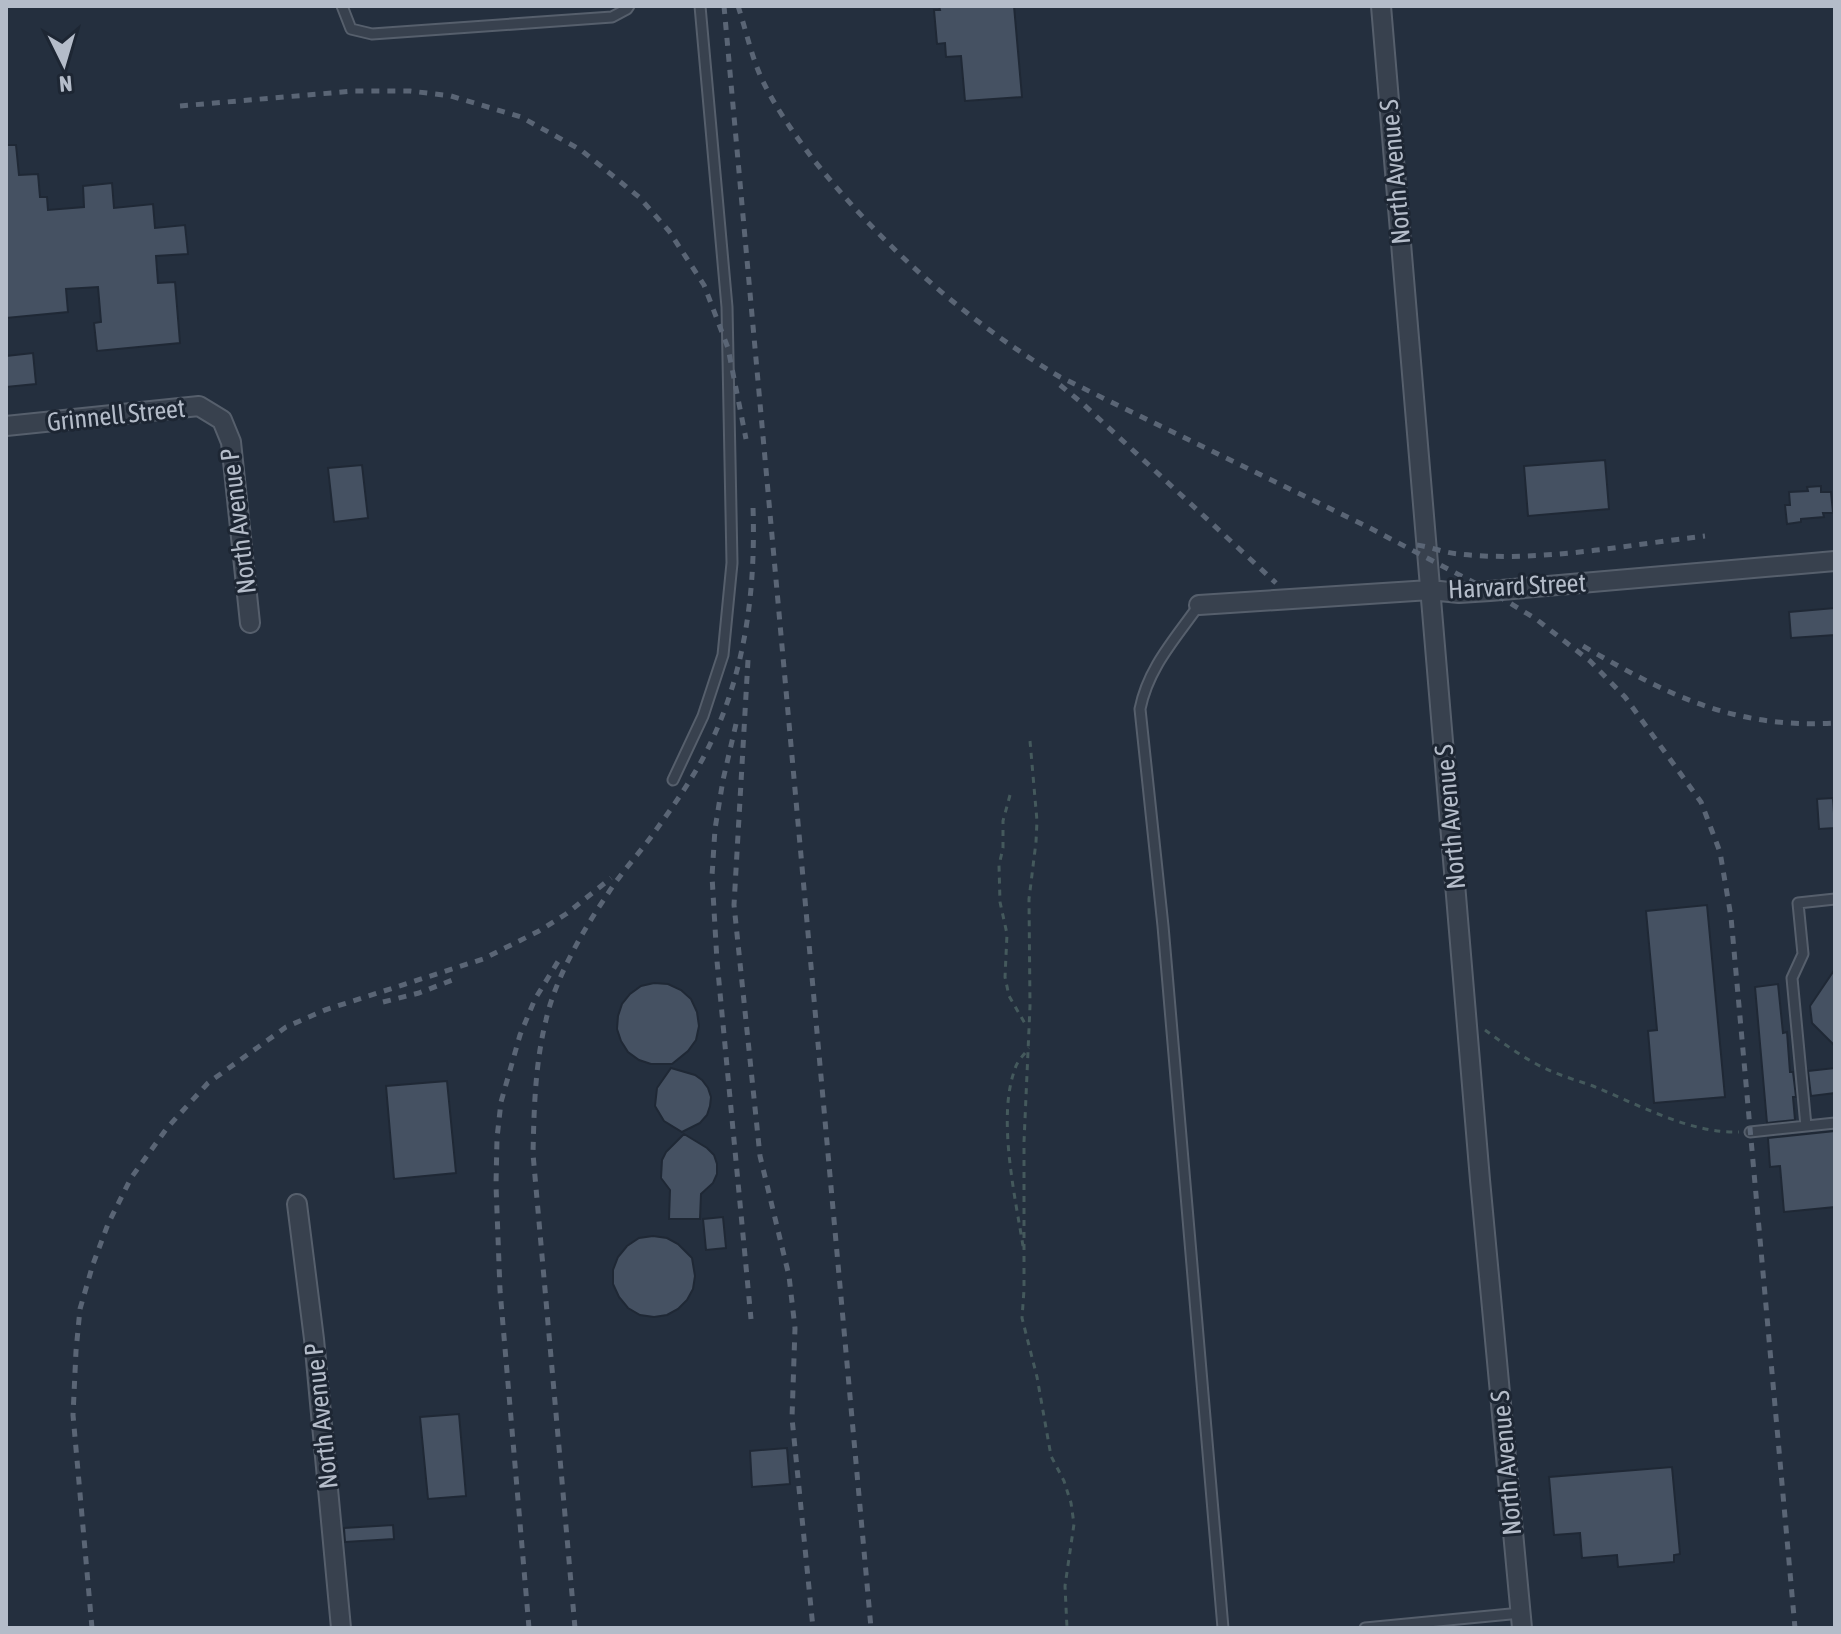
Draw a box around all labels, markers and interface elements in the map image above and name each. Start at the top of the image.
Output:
north arrow [24,24,104,104]
text: N [58,70,73,97]
street label: North Avenue S [1374,98,1416,246]
street label: Grinnell Street [45,393,187,437]
street label: North Avenue P [214,446,262,596]
street label: Harvard Street [1447,567,1587,605]
street label: North Avenue S [1429,743,1471,891]
street label: North Avenue P [298,1341,344,1491]
street label: North Avenue S [1485,1389,1527,1537]

